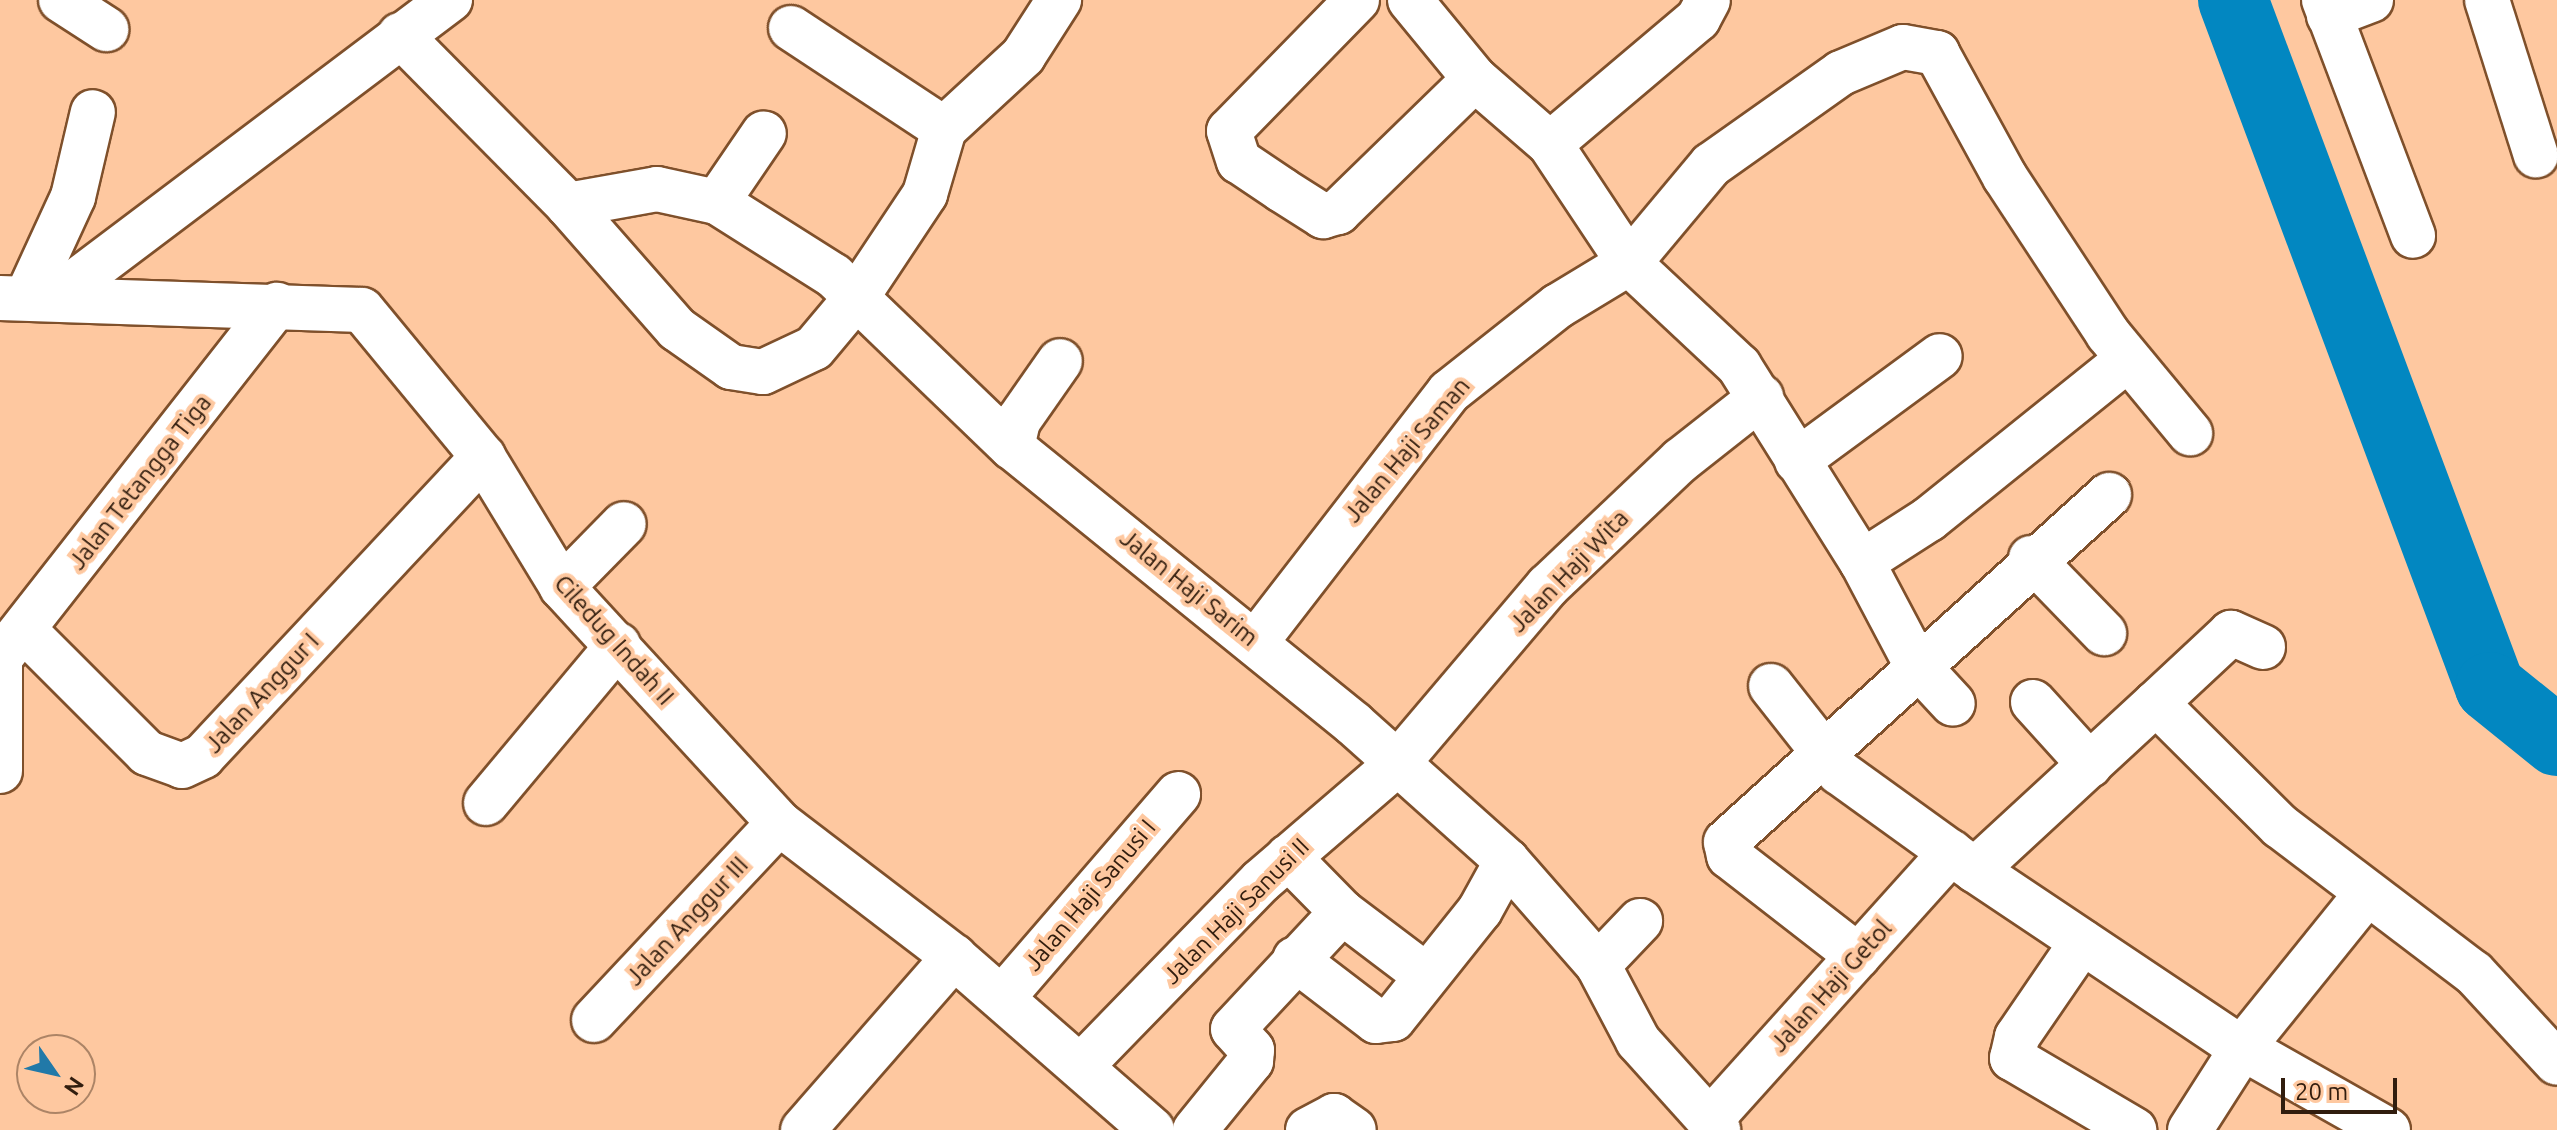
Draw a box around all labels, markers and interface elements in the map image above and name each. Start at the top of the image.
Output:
street label: Jalan Haji Saman [1338,372,1476,528]
street label: Jalan Tetangga Tiga [63,389,217,575]
street label: Jalan Haji Wita [1504,504,1634,638]
street label: Jalan Haji Sarim [1114,524,1264,652]
street label: Ciledug Indah II [548,569,680,711]
street label: Jalan Anggur I [199,627,325,759]
street label: Jalan Haji Sanusi I [1018,814,1162,976]
street label: Jalan Haji Sanusi II [1157,832,1315,990]
street label: Jalan Anggur III [620,851,754,991]
street label: Jalan Haji Getol [1764,914,1898,1058]
north arrow [16,1034,96,1114]
scale bar [2285,1062,2401,1112]
text: N [60,1073,90,1100]
text: 20 m [2295,1078,2348,1105]

